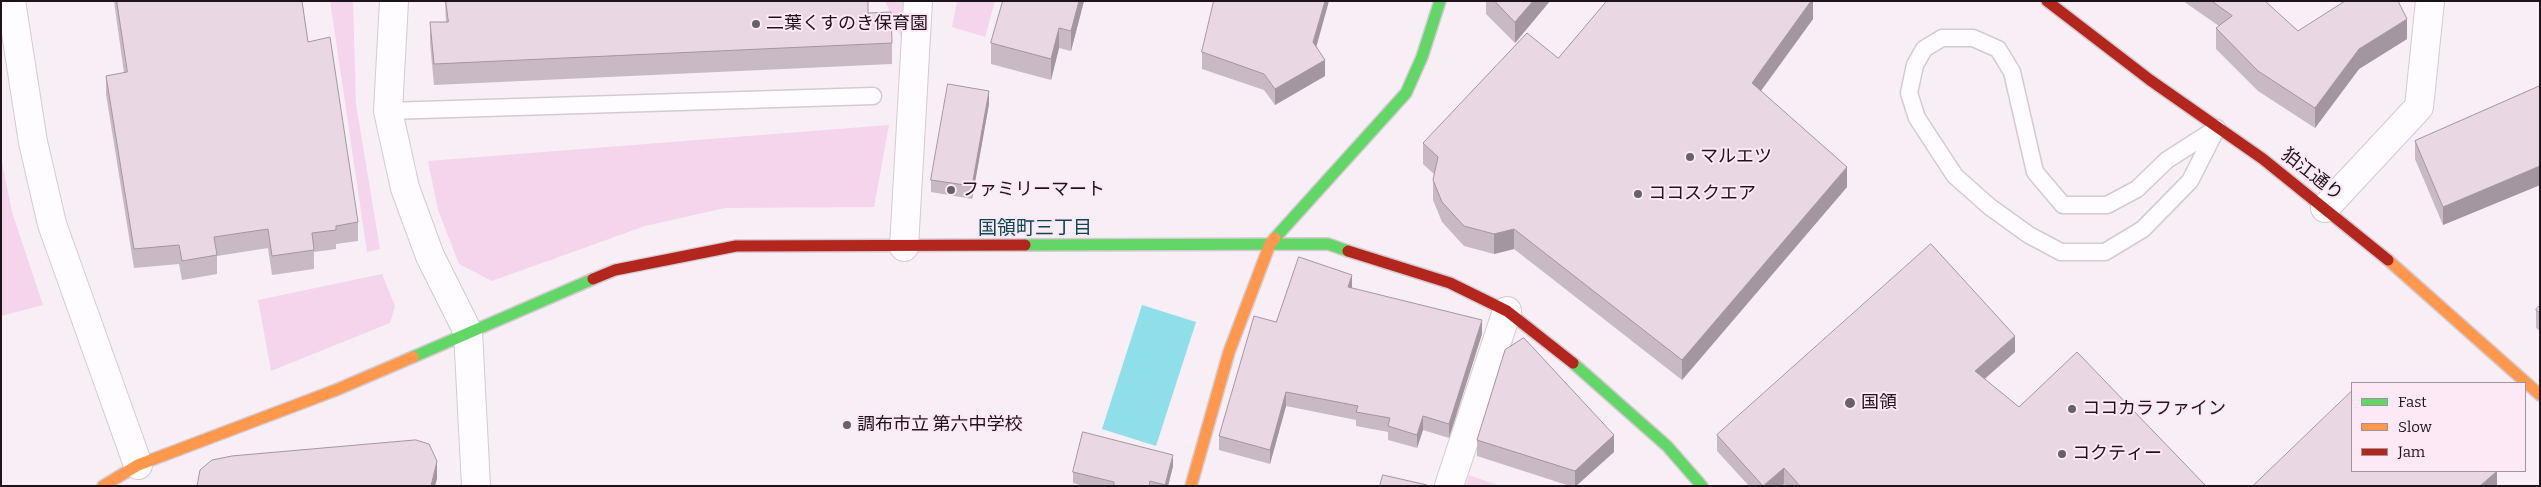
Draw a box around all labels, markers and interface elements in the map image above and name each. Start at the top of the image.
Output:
place label: 二葉くすのき保育園 [766,13,928,35]
marker: 二葉くすのき保育園 [750,18,762,30]
street label: 狛江通り [2277,144,2347,206]
place label: マルエツ [1700,146,1772,168]
marker: マルエツ [1684,151,1696,163]
place label: ファミリーマート [961,179,1105,201]
place label: ココスクエア [1648,183,1756,205]
marker: ファミリーマート [945,184,957,196]
marker: ココスクエア [1632,188,1644,200]
district label: 国領町三丁目 [978,218,1092,240]
legend [2351,382,2526,472]
place label: 国領 [1861,392,1897,414]
text: Fast [2398,393,2427,411]
marker: 国領 [1843,396,1857,410]
place label: ココカラファイン [2082,398,2226,420]
marker: ココカラファイン [2066,403,2078,415]
place label: 調布市立 第六中学校 [857,414,1023,436]
text: Slow [2398,418,2432,436]
marker: 調布市立 第六中学校 [841,419,853,431]
place label: コクティー [2072,443,2162,465]
text: Jam [2398,443,2425,461]
marker: コクティー [2056,448,2068,460]

